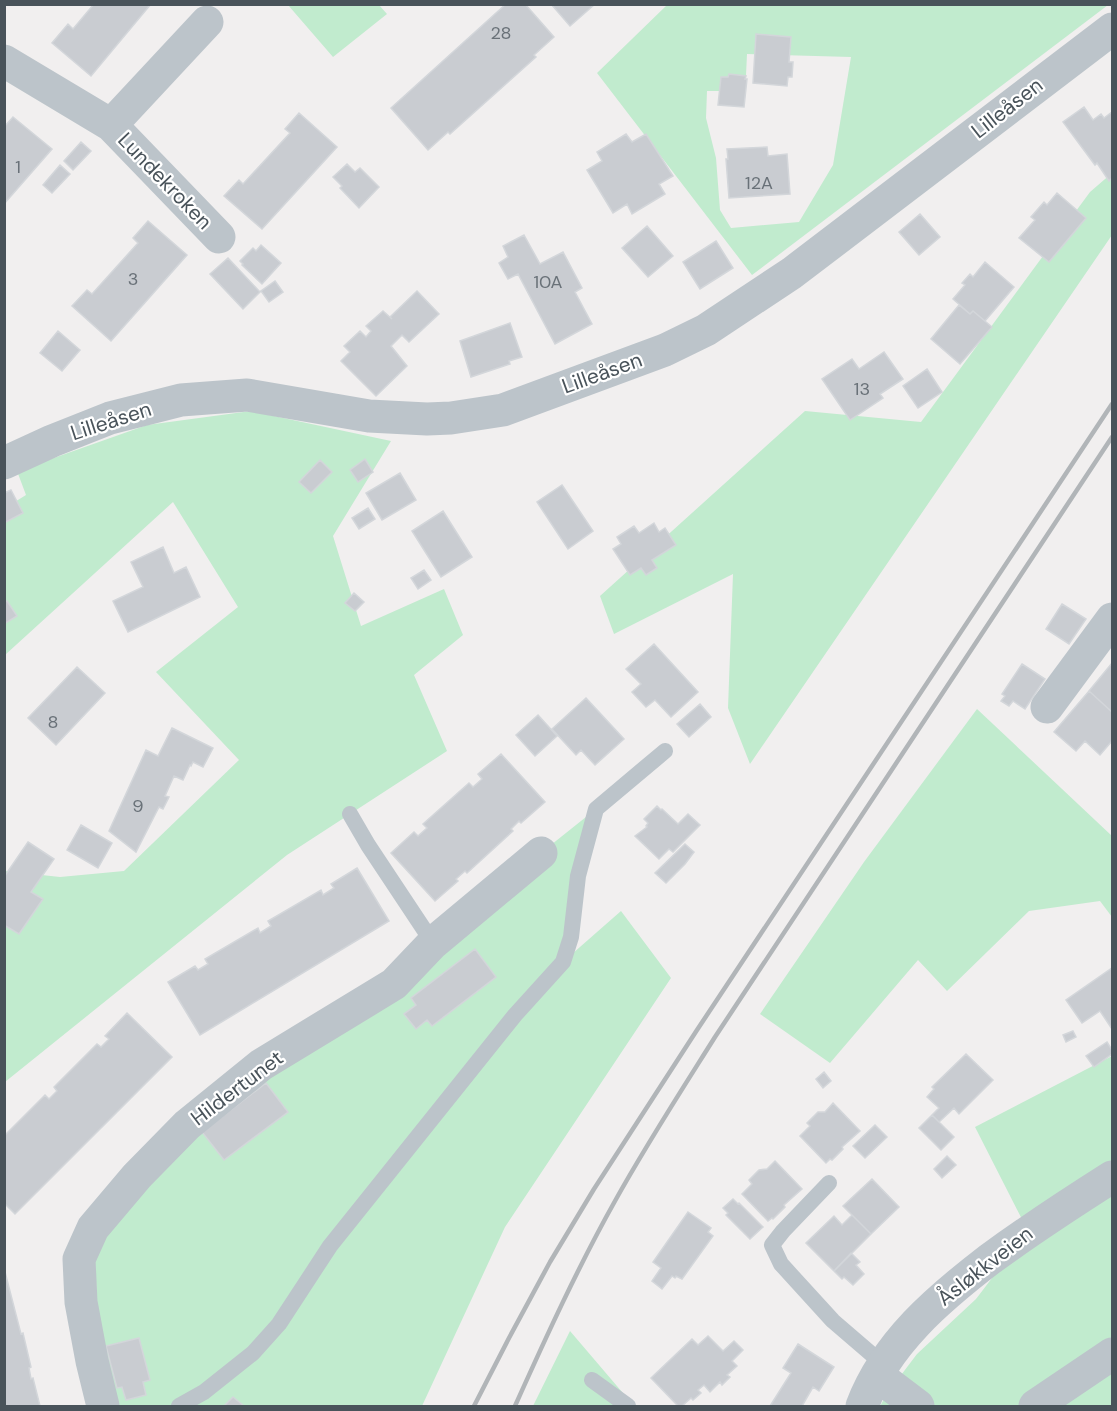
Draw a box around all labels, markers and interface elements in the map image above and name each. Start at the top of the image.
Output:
house number: 28 [490,21,512,45]
street label: Lilleåsen [966,71,1048,145]
street label: Lundekroken [112,127,218,235]
house number: 1 [15,155,21,179]
house number: 12A [745,171,773,195]
house number: 3 [128,267,138,291]
house number: 10A [533,270,563,294]
street label: Lilleåsen [558,346,646,400]
house number: 13 [854,377,870,401]
street label: Lilleåsen [67,395,155,447]
house number: 8 [48,710,58,734]
house number: 9 [132,794,144,818]
street label: Hildertunet [185,1044,289,1132]
street label: Åsløkkveien [931,1220,1039,1312]

